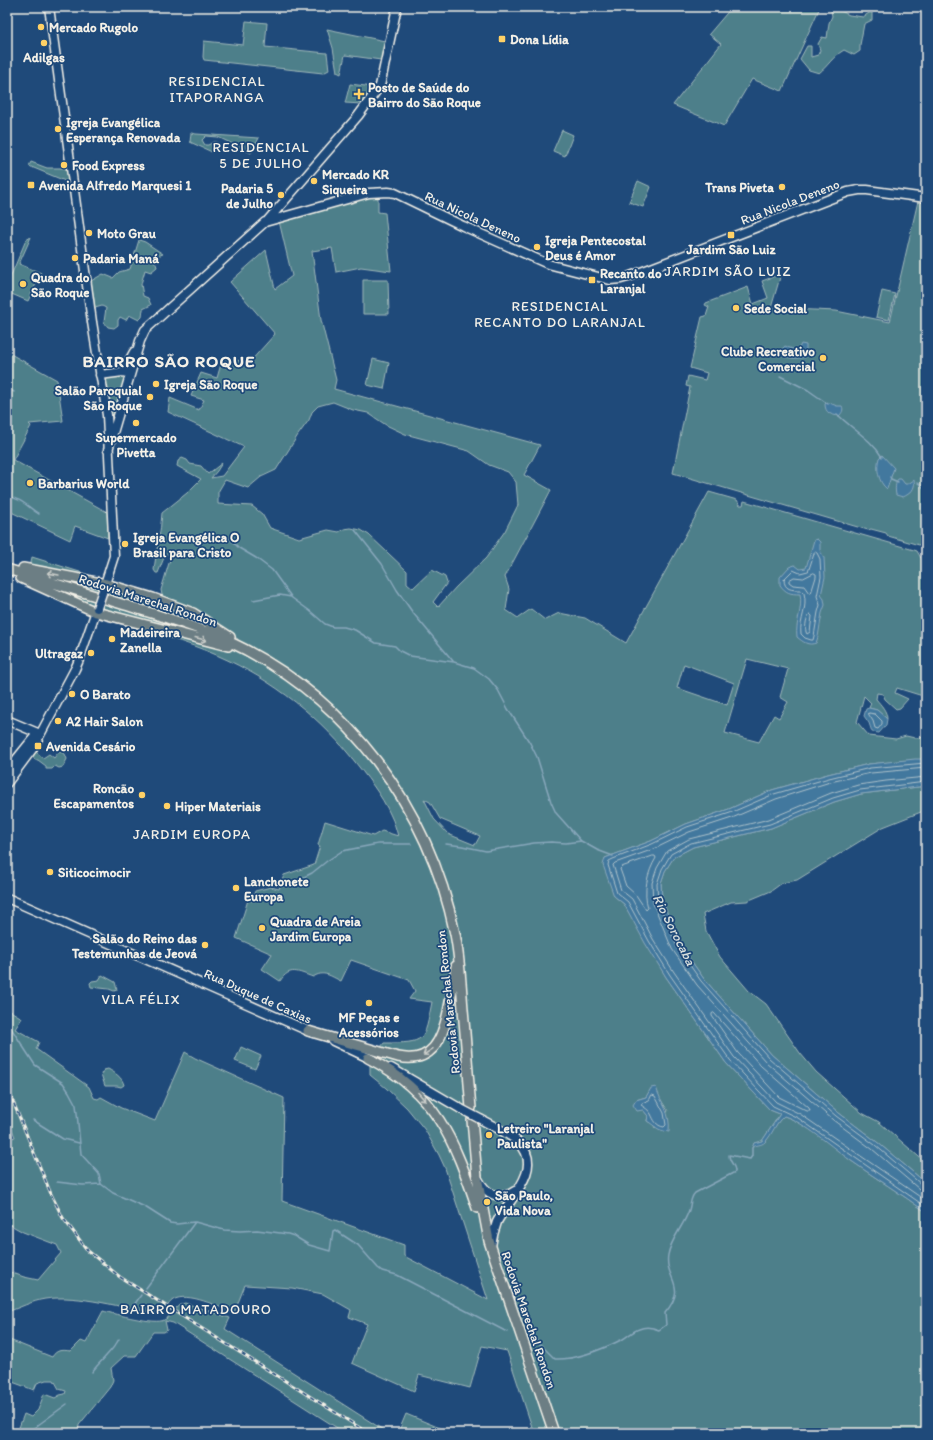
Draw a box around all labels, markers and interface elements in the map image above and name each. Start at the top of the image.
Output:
place label: Mercado Rugolo [49,20,138,36]
marker: Mercado Rugolo [36,22,46,32]
place label: Dona Lídia [510,32,569,47]
marker: Dona Lídia [497,34,507,44]
marker: Adilgas [39,38,49,48]
place label: Adilgas [22,50,65,66]
district label: RESIDENCIAL ITAPORANGA [169,73,265,106]
place label: Posto de Saúde do Bairro do São Roque [368,80,481,111]
marker: Posto de Saúde do Bairro do São Roque [353,88,365,100]
place label: Igreja Evangélica Esperança Renovada [66,115,181,146]
marker: Igreja Evangélica Esperança Renovada [53,124,63,134]
district label: RESIDENCIAL 5 DE JULHO [213,139,309,172]
place label: Food Express [72,158,145,174]
marker: Food Express [59,160,69,170]
place label: Mercado KR Siqueira [322,167,390,198]
marker: Mercado KR Siqueira [309,176,319,186]
street label: Rua Nicola Deneno [738,176,842,228]
place label: Avenida Alfredo Marquesi 1 [38,178,191,194]
marker: Avenida Alfredo Marquesi 1 [26,180,36,190]
place label: Trans Piveta [704,180,774,195]
place label: Padaria 5 de Julho [221,181,273,211]
marker: Trans Piveta [777,182,787,192]
street label: Rua Nicola Deneno [422,188,524,246]
marker: Padaria 5 de Julho [276,190,286,200]
place label: Moto Grau [97,226,157,241]
marker: Moto Grau [84,228,94,238]
marker: Jardim São Luiz [726,230,736,240]
place label: Igreja Pentecostal Deus é Amor [545,233,646,263]
marker: Igreja Pentecostal Deus é Amor [532,242,542,252]
place label: Jardim São Luiz [686,242,776,257]
place label: Padaria Maná [83,251,159,266]
marker: Padaria Maná [70,253,80,263]
district label: JARDIM SÃO LUIZ [665,263,791,280]
place label: Recanto do Laranjal [600,266,662,297]
place label: Quadra do São Roque [31,270,90,301]
marker: Recanto do Laranjal [587,275,597,285]
marker: Quadra do São Roque [18,279,28,289]
district label: RESIDENCIAL RECANTO DO LARANJAL [474,298,646,331]
place label: Sede Social [744,301,807,316]
marker: Sede Social [731,303,741,313]
place label: Clube Recreativo Comercial [721,344,815,374]
district label: BAIRRO SÃO ROQUE [83,351,255,371]
marker: Clube Recreativo Comercial [818,353,828,363]
place label: Igreja São Roque [164,377,258,393]
marker: Igreja São Roque [151,379,161,389]
place label: Salão Paroquial São Roque [55,383,142,414]
marker: Salão Paroquial São Roque [145,392,155,402]
marker: Supermercado Pivetta [131,418,141,428]
place label: Supermercado Pivetta [95,430,177,460]
place label: Barbarius World [38,476,130,491]
marker: Barbarius World [25,478,35,488]
place label: Igreja Evangélica O Brasil para Cristo [133,530,240,561]
marker: Igreja Evangélica O Brasil para Cristo [120,539,130,549]
one-way arrow [47,570,60,578]
street label: Rodovia Marechal Rondon [77,571,219,630]
place label: Madeireira Zanella [120,625,180,655]
marker: Madeireira Zanella [107,634,117,644]
one-way arrow [195,636,208,644]
place label: Ultragaz [35,646,84,662]
marker: Ultragaz [86,648,96,658]
place label: O Barato [80,687,131,702]
marker: O Barato [67,689,77,699]
place label: A2 Hair Salon [65,714,144,729]
marker: A2 Hair Salon [53,716,63,726]
place label: Avenida Cesário [45,739,136,754]
marker: Avenida Cesário [33,741,43,751]
place label: Roncão Escapamentos [54,781,134,812]
marker: Roncão Escapamentos [137,790,147,800]
place label: Hiper Materiais [175,799,261,815]
marker: Hiper Materiais [162,801,172,811]
district label: JARDIM EUROPA [133,826,251,843]
place label: Siticocimocir [58,865,132,880]
marker: Siticocimocir [45,867,55,877]
place label: Lanchonete Europa [244,874,309,905]
marker: Lanchonete Europa [231,883,241,893]
water label: Rio Sorocaba [649,891,700,969]
place label: Quadra de Areia Jardim Europa [269,914,361,945]
marker: Quadra de Areia Jardim Europa [257,923,267,933]
street label: Rodovia Marechal Rondon [433,929,463,1074]
place label: Salão do Reino das Testemunhas de Jeová [71,931,197,961]
marker: Salão do Reino das Testemunhas de Jeová [200,940,210,950]
street label: Rua Duque de Caxias [202,965,314,1027]
district label: VILA FÉLIX [102,991,180,1008]
marker: MF Peças e Acessórios [364,998,374,1008]
place label: MF Peças e Acessórios [338,1010,400,1040]
one-way arrow [423,1048,434,1056]
one-way arrow [417,1092,427,1102]
place label: Letreiro "Laranjal Paulista" [497,1121,594,1151]
marker: Letreiro "Laranjal Paulista" [484,1130,494,1140]
place label: São Paulo, Vida Nova [495,1188,553,1218]
marker: São Paulo, Vida Nova [482,1197,492,1207]
street label: Rodovia Marechal Rondon [498,1249,560,1391]
district label: BAIRRO MATADOURO [120,1301,272,1318]

